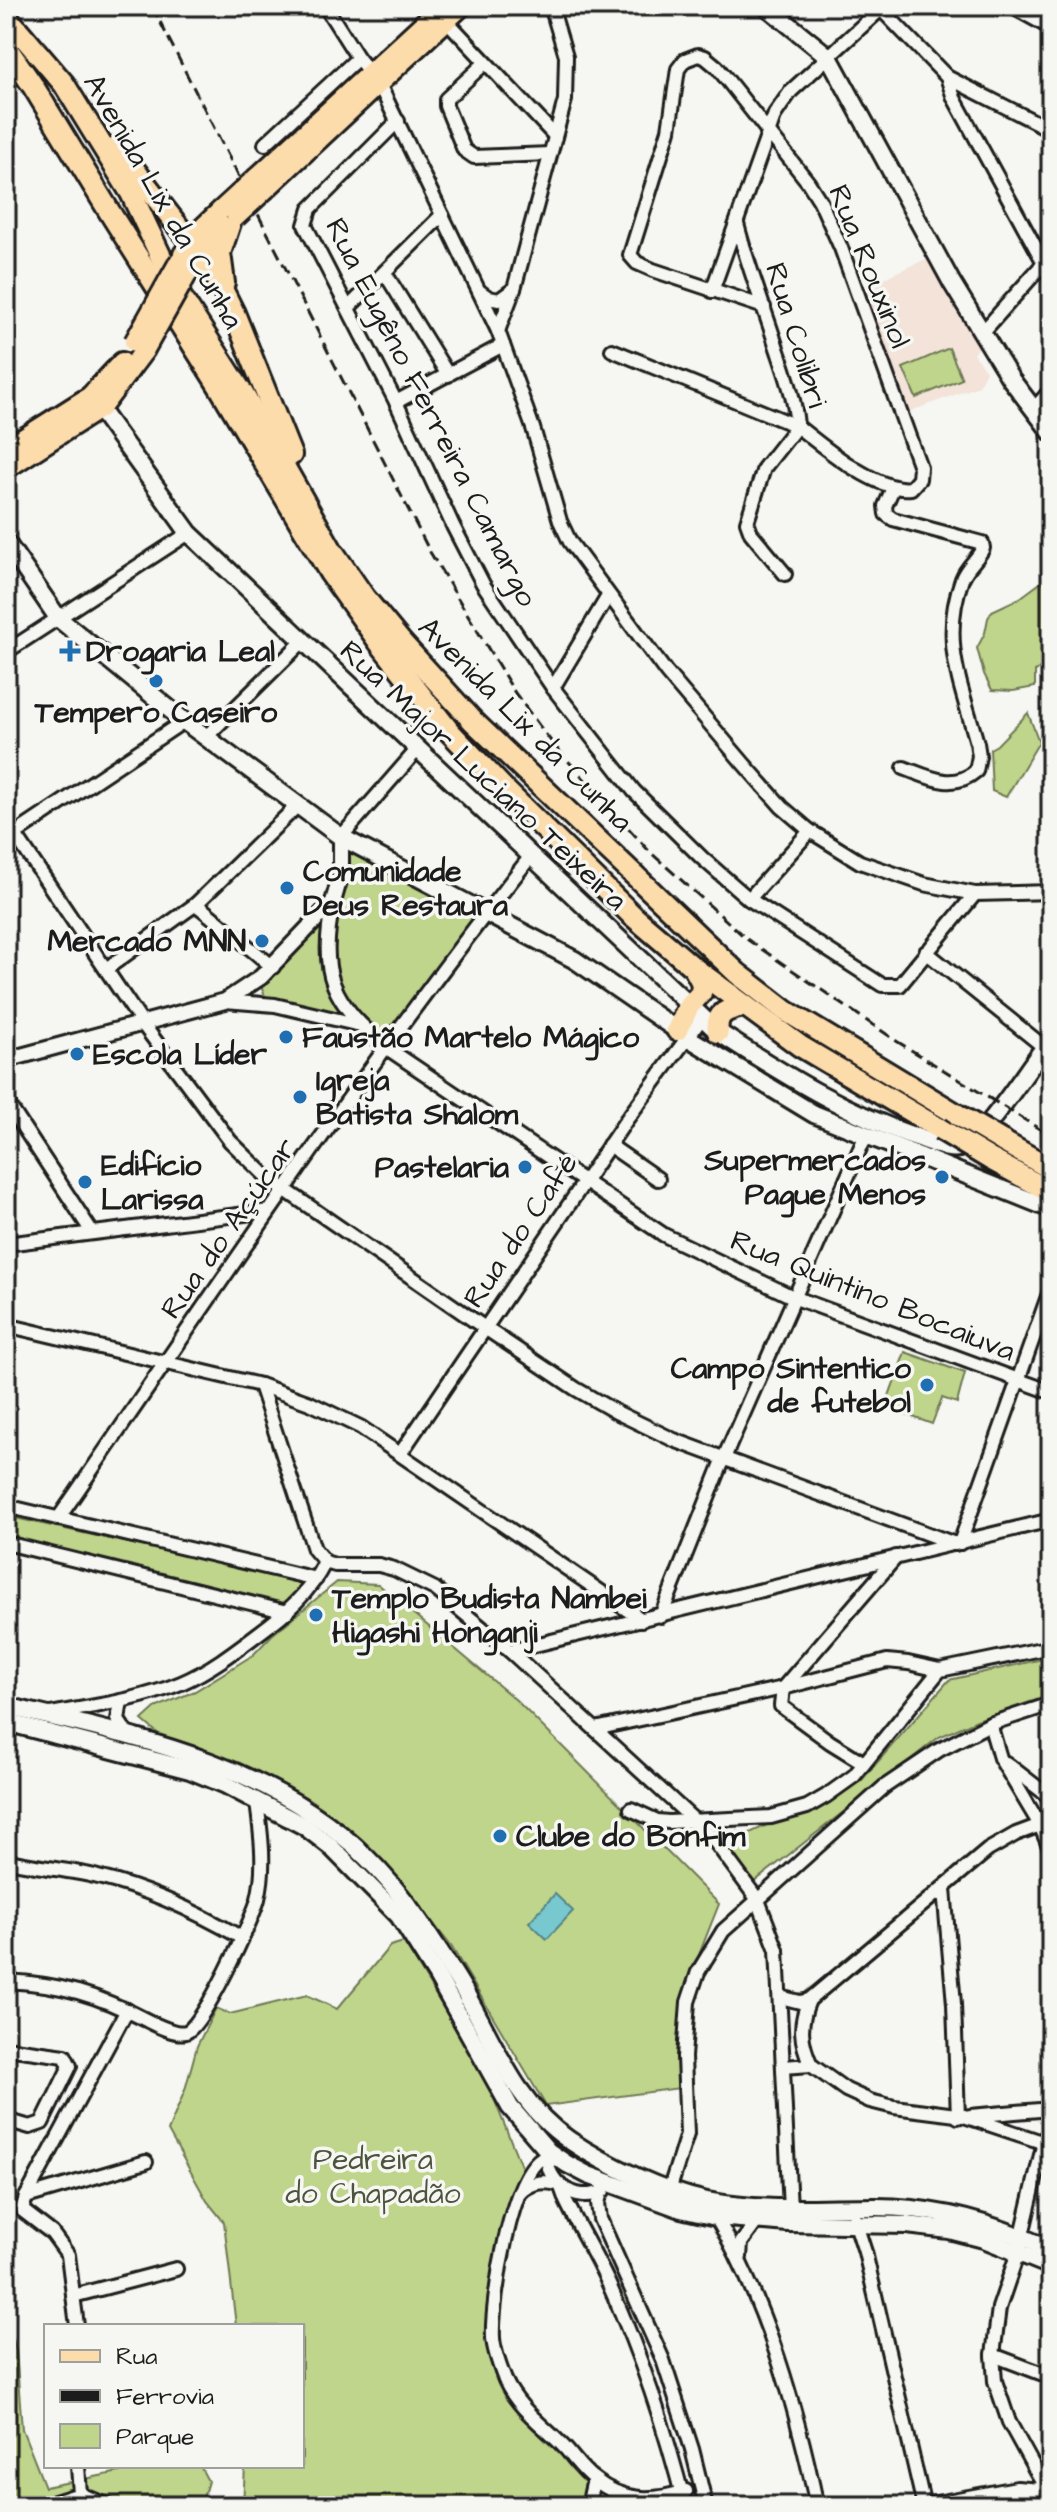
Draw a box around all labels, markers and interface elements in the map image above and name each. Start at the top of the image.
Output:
street label: Avenida Lix da Cunha [73,66,254,337]
street label: Rua Rouxinol [817,178,921,354]
street label: Rua Eugêno Ferreira Camargo [314,211,548,615]
street label: Rua Colibri [754,258,838,413]
street label: Avenida Lix da Cunha [408,608,642,842]
place label: Drogaria Leal [86,631,275,675]
street label: Rua Major Luciano Teixeira [330,631,636,921]
marker: Drogaria Leal [61,642,79,660]
marker: Tempero Caseiro [147,672,165,690]
place label: Tempero Caseiro [34,692,277,735]
place label: Comunidade Deus Restaura [303,851,509,927]
marker: Comunidade Deus Restaura [278,879,296,897]
place label: Mercado MNN [47,921,246,963]
marker: Mercado MNN [253,932,271,950]
place label: Faustão Martelo Mágico [302,1017,639,1061]
marker: Faustão Martelo Mágico [277,1028,295,1046]
place label: Escola Líder [93,1034,268,1076]
marker: Escola Líder [68,1045,86,1063]
place label: Igreja Batista Shalom [316,1060,519,1136]
marker: Igreja Batista Shalom [291,1088,309,1106]
street label: Rua do Açúcar [151,1130,307,1328]
place label: Supermercados Pague Menos [703,1140,926,1218]
place label: Edifício Larissa [101,1145,204,1221]
street label: Rua do Café [453,1145,588,1316]
place label: Pastelaria [375,1147,510,1189]
marker: Pastelaria [516,1158,534,1176]
marker: Supermercados Pague Menos [933,1168,951,1186]
marker: Edifício Larissa [76,1173,94,1191]
street label: Rua Quintino Bocaiuva [724,1220,1021,1372]
place label: Campo Sintentico de futebol [671,1348,911,1424]
marker: Campo Sintentico de futebol [918,1376,936,1394]
place label: Templo Budista Nambei Higashi Honganji [331,1578,647,1656]
marker: Templo Budista Nambei Higashi Honganji [307,1606,325,1624]
place label: Clube do Bonfim [516,1816,746,1858]
marker: Clube do Bonfim [491,1827,509,1845]
park label: Pedreira do Chapadão [285,2139,461,2215]
legend [44,2324,304,2468]
text: Rua [116,2340,158,2374]
text: Ferrovia [116,2380,214,2414]
text: Parque [116,2420,194,2454]

